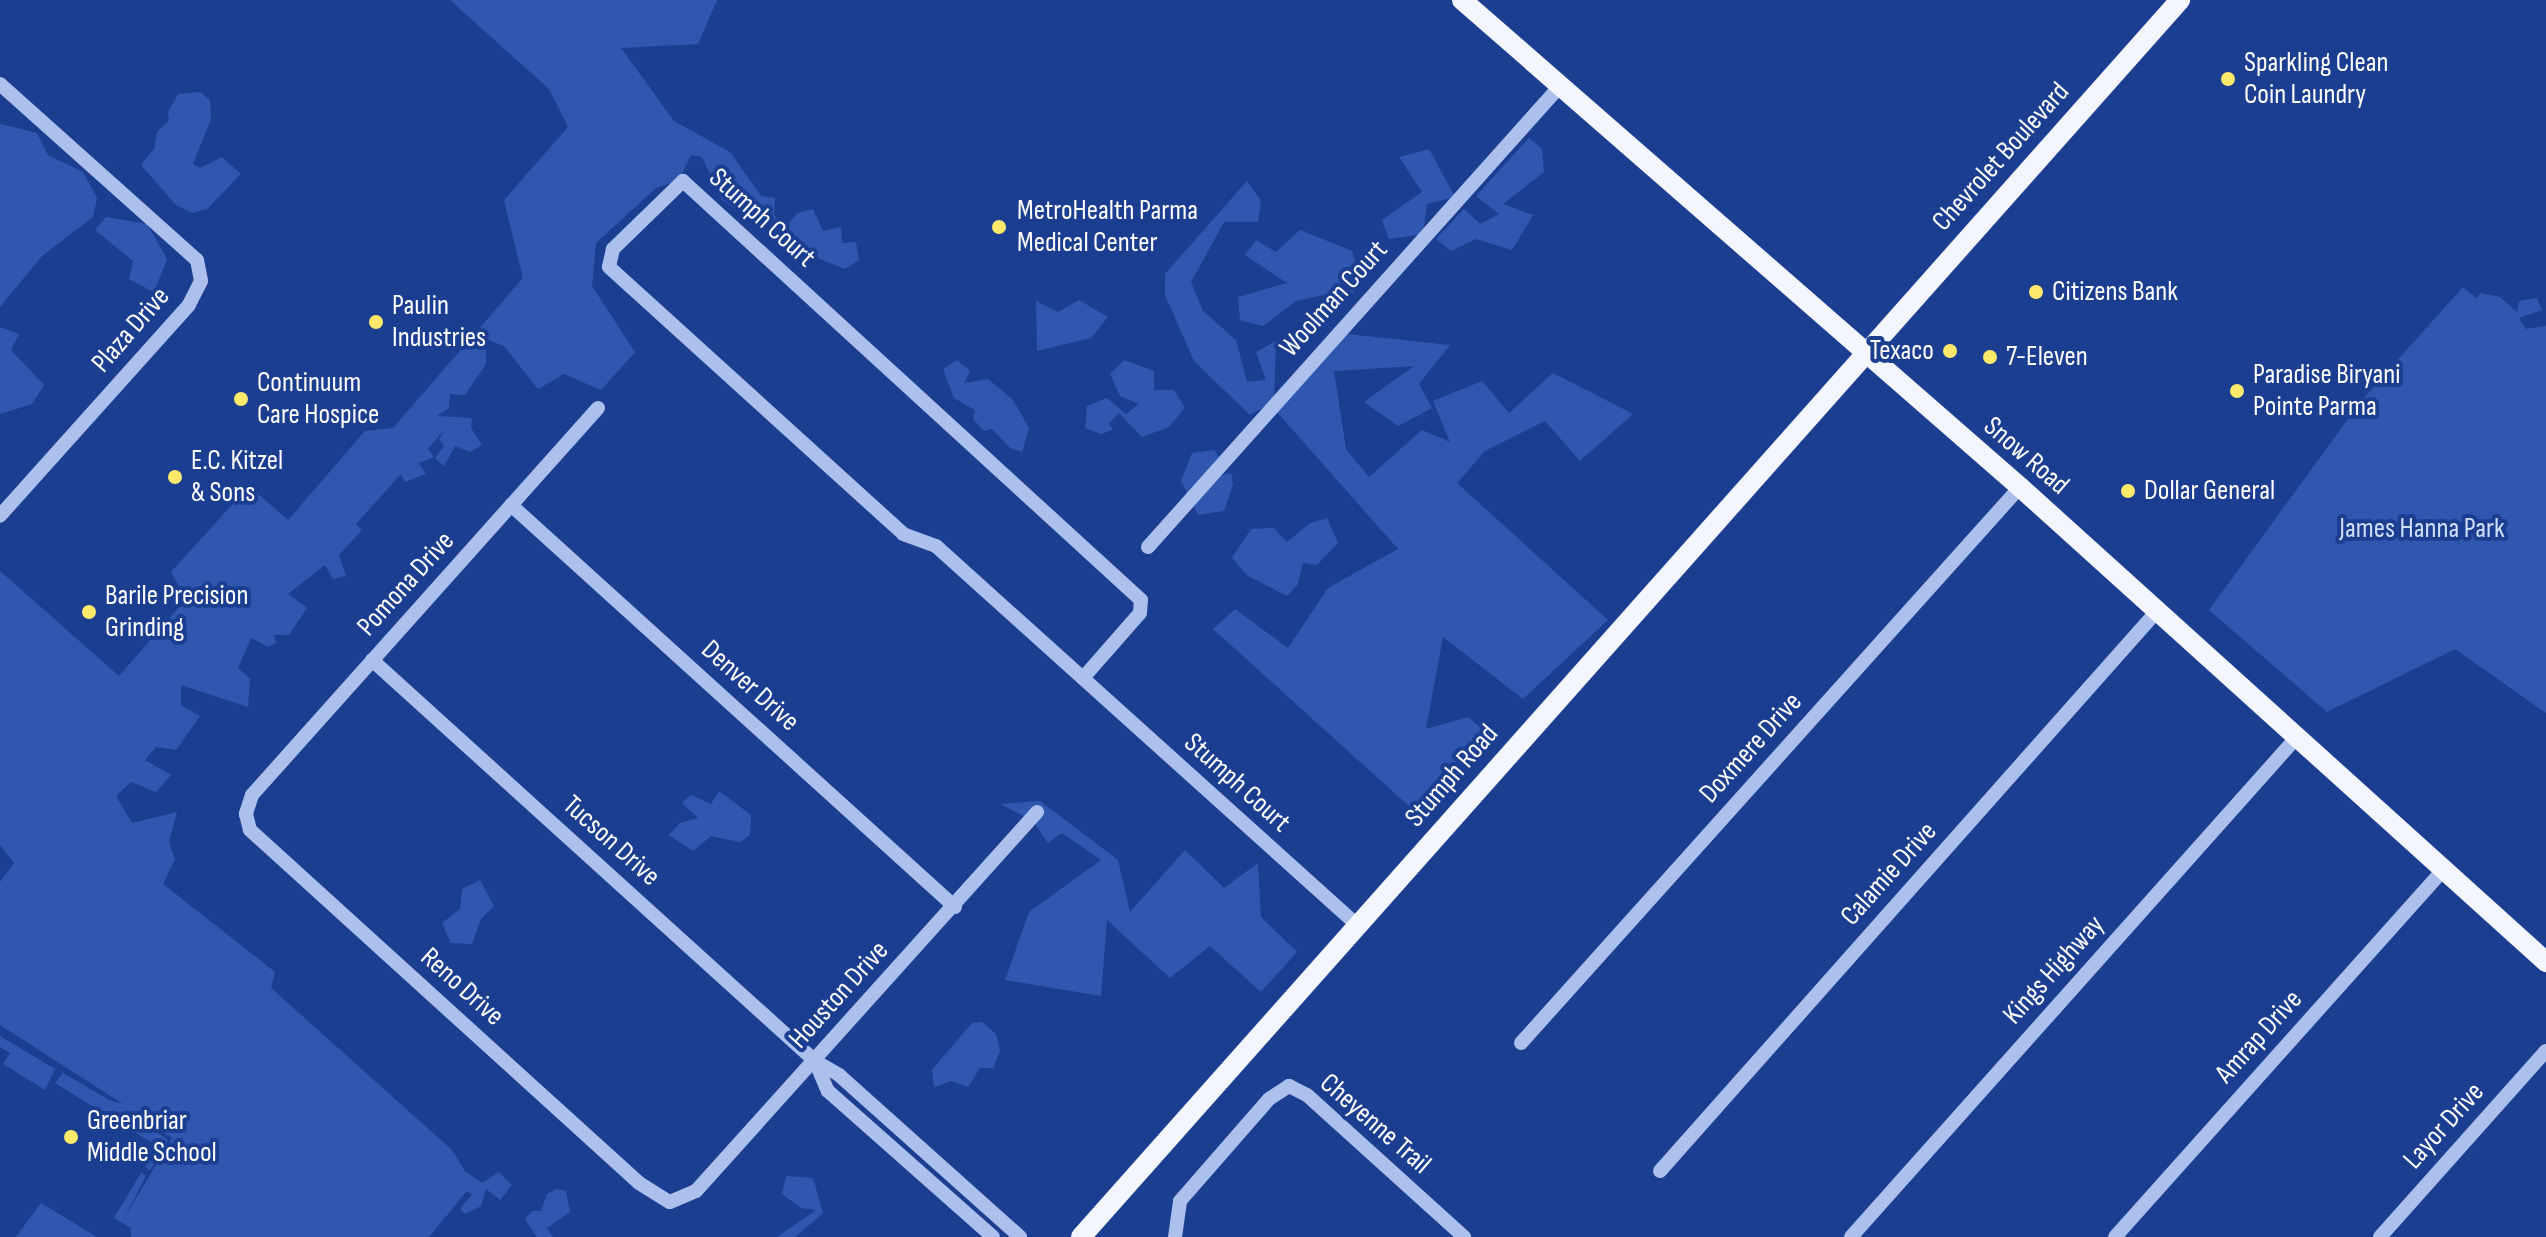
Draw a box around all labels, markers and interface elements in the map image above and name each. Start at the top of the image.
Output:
place label: Sparkling Clean Coin Laundry [2244,46,2388,112]
marker: Sparkling Clean Coin Laundry [2219,70,2237,88]
street label: Chevrolet Boulevard [1925,76,2077,238]
street label: Stumph Court [702,161,822,275]
place label: MetroHealth Parma Medical Center [1017,194,1198,260]
marker: MetroHealth Parma Medical Center [988,216,1010,238]
street label: Woolman Court [1273,234,1395,364]
place label: Citizens Bank [2052,275,2178,309]
street label: Plaza Drive [85,280,177,380]
marker: Citizens Bank [2027,283,2045,301]
place label: Paulin Industries [392,289,486,355]
marker: Paulin Industries [367,313,385,331]
place label: Texaco [1870,334,1934,368]
place label: 7-Eleven [2006,340,2088,374]
marker: Texaco [1941,342,1959,360]
marker: 7-Eleven [1981,348,1999,366]
place label: Paradise Biryani Pointe Parma [2253,358,2401,424]
place label: Continuum Care Hospice [257,366,379,432]
marker: Paradise Biryani Pointe Parma [2228,382,2246,400]
marker: Continuum Care Hospice [232,390,250,408]
street label: Snow Road [1976,410,2076,502]
place label: E.C. Kitzel & Sons [191,444,283,510]
marker: E.C. Kitzel & Sons [166,468,184,486]
place label: Dollar General [2144,474,2275,508]
marker: Dollar General [2119,482,2137,500]
park label: James Hanna Park [2339,512,2505,546]
street label: Pomona Drive [350,525,462,643]
place label: Barile Precision Grinding [105,579,248,645]
marker: Barile Precision Grinding [80,603,98,621]
street label: Denver Drive [694,633,806,739]
street label: Doxmere Drive [1693,686,1809,810]
street label: Stumph Road [1398,718,1506,834]
street label: Stumph Court [1177,726,1297,840]
street label: Tucson Drive [555,789,667,893]
street label: Calamie Drive [1834,815,1944,933]
street label: Kings Highway [1996,909,2112,1031]
street label: Houston Drive [782,934,896,1056]
street label: Reno Drive [413,941,511,1033]
street label: Amrap Drive [2208,983,2310,1091]
street label: Cheyenne Trail [1313,1067,1437,1181]
street label: Layor Drive [2397,1076,2491,1176]
place label: Greenbriar Middle School [87,1104,217,1170]
marker: Greenbriar Middle School [62,1128,80,1146]

